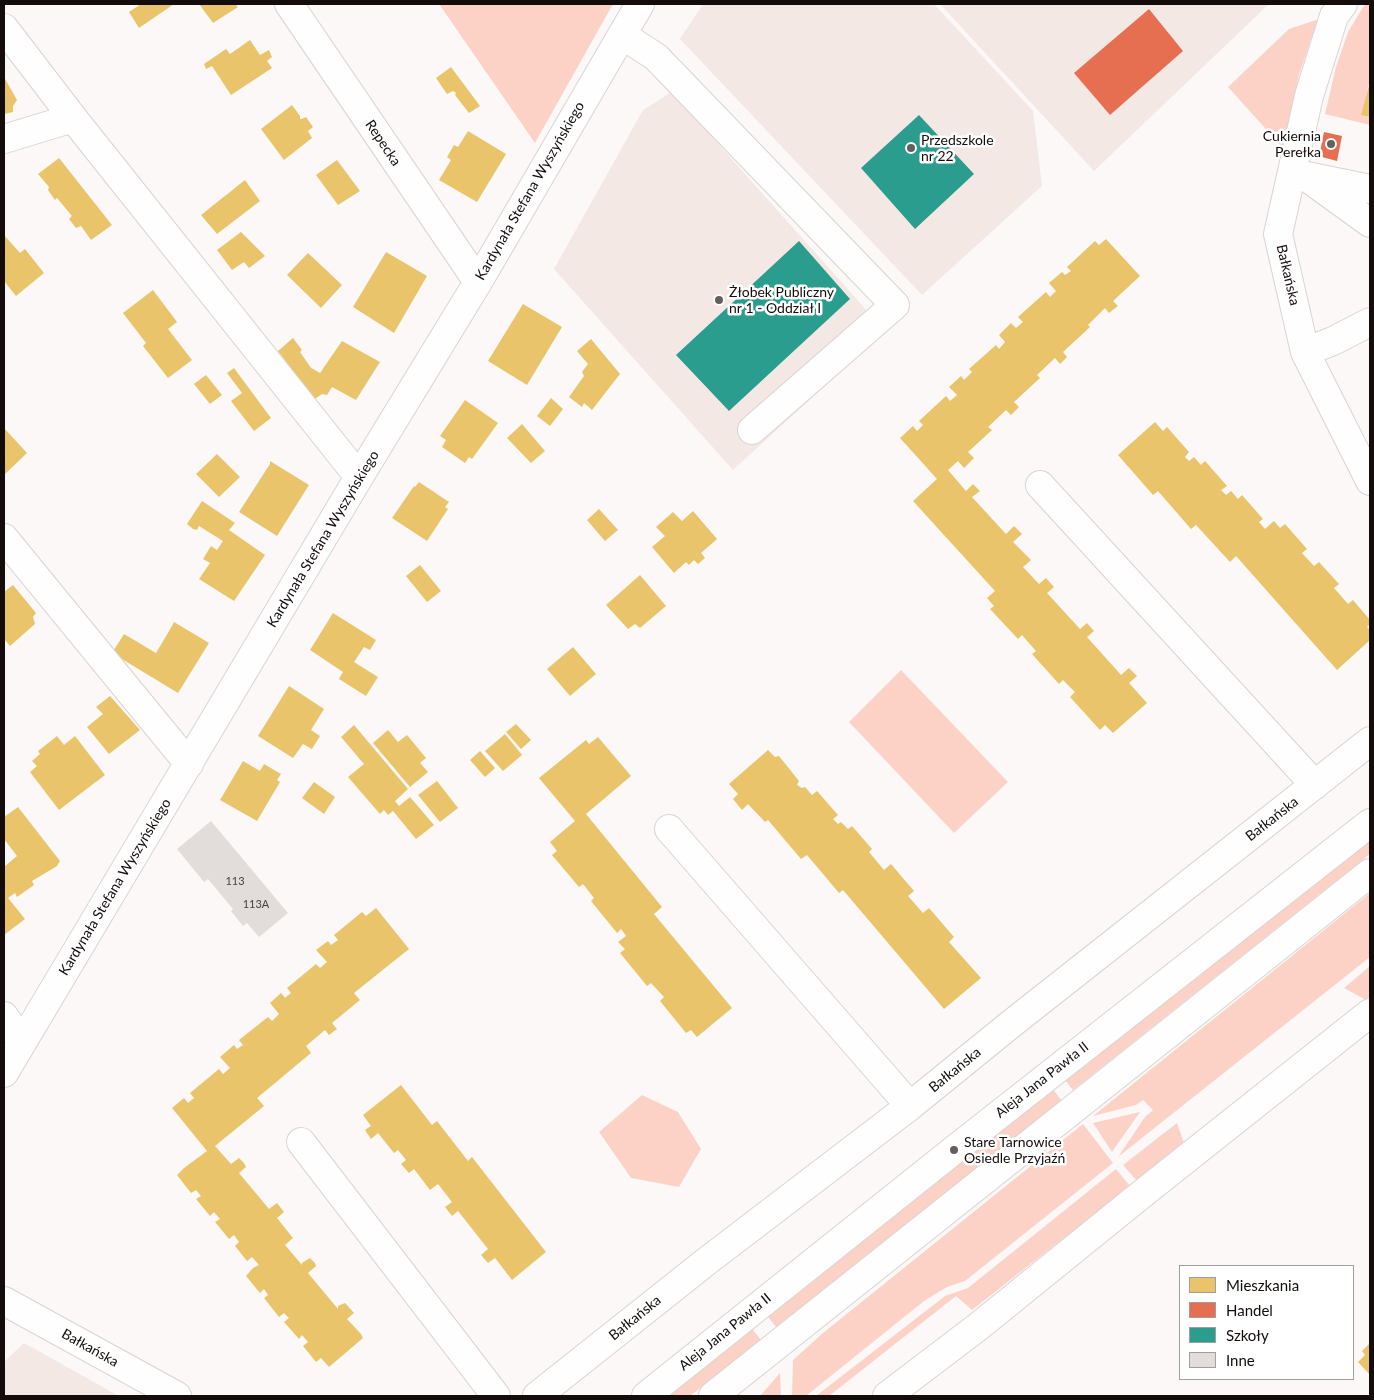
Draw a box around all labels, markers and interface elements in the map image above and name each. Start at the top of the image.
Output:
street label: Kardynała Stefana Wyszyńskiego [472,99,588,283]
street label: Repecka [362,117,404,169]
place label: Cukiernia Perełka [1263,128,1321,160]
place label: Przedszkole nr 22 [921,132,994,164]
marker: Cukiernia Perełka [1325,138,1337,150]
marker: Przedszkole nr 22 [905,142,917,154]
street label: Bałkańska [1273,243,1303,307]
place label: Żłobek Publiczny nr 1 - Oddział I [729,284,834,316]
marker: Żłobek Publiczny nr 1 - Oddział I [713,294,725,306]
street label: Kardynała Stefana Wyszyńskiego [263,448,383,630]
street label: Bałkańska [1242,793,1302,845]
street label: Kardynała Stefana Wyszyńskiego [55,796,175,978]
house number: 113 [225,874,245,888]
house number: 113A [243,897,269,911]
street label: Aleja Jana Pawła II [992,1038,1092,1122]
street label: Bałkańska [926,1044,984,1096]
place label: Stare Tarnowice Osiedle Przyjaźń [964,1134,1065,1166]
marker: Stare Tarnowice Osiedle Przyjaźń [948,1144,960,1156]
legend [1179,1265,1354,1380]
text: Mieszkania [1226,1276,1299,1294]
street label: Aleja Jana Pawła II [675,1290,775,1374]
street label: Bałkańska [606,1292,664,1344]
text: Handel [1226,1301,1273,1319]
street label: Bałkańska [59,1326,121,1370]
text: Szkoły [1226,1326,1269,1344]
text: Inne [1226,1351,1255,1369]

